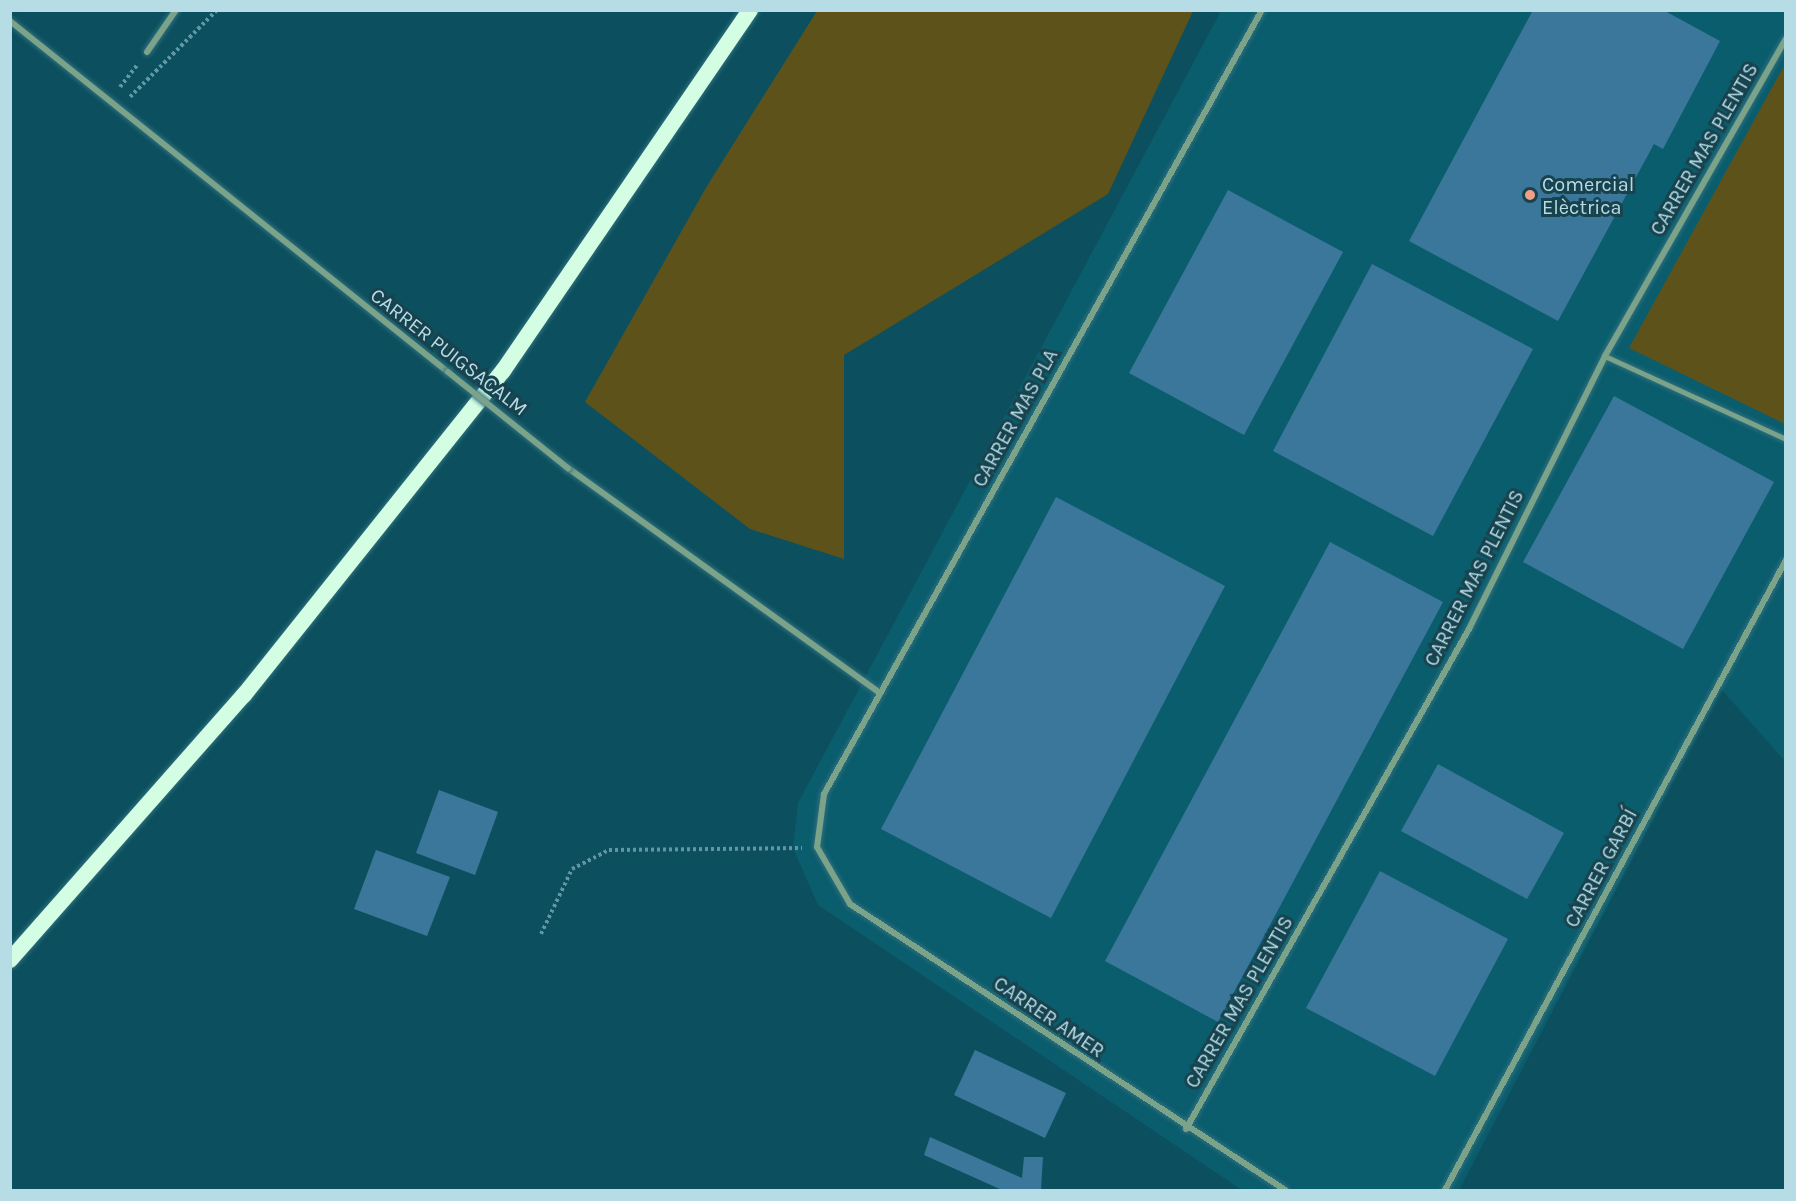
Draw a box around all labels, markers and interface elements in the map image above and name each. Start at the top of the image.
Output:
street label: CARRER MAS PLENTIS [1645,59,1763,239]
place label: Comercial Elèctrica [1542,172,1634,219]
marker: Comercial Elèctrica [1523,188,1537,202]
street label: CARRER PUIGSACALM [366,283,532,421]
street label: CARRER MAS PLA [967,345,1063,491]
street label: CARRER MAS PLENTIS [1419,486,1529,670]
street label: CARRER GARBÍ [1560,804,1642,932]
street label: CARRER MAS PLENTIS [1180,912,1298,1092]
street label: CARRER AMER [989,971,1109,1063]

